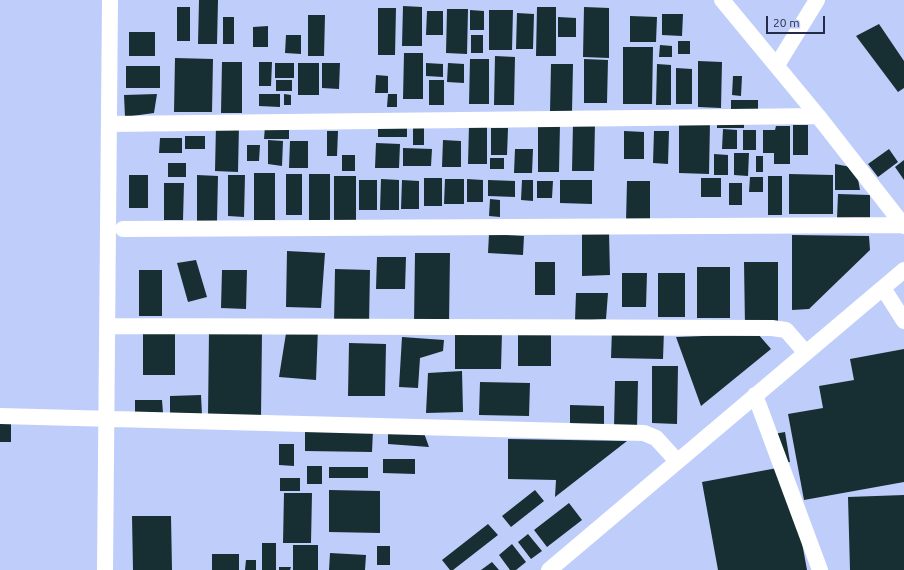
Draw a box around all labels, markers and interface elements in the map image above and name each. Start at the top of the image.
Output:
scale bar [768,8,827,34]
text: 20 m [773,16,800,29]

